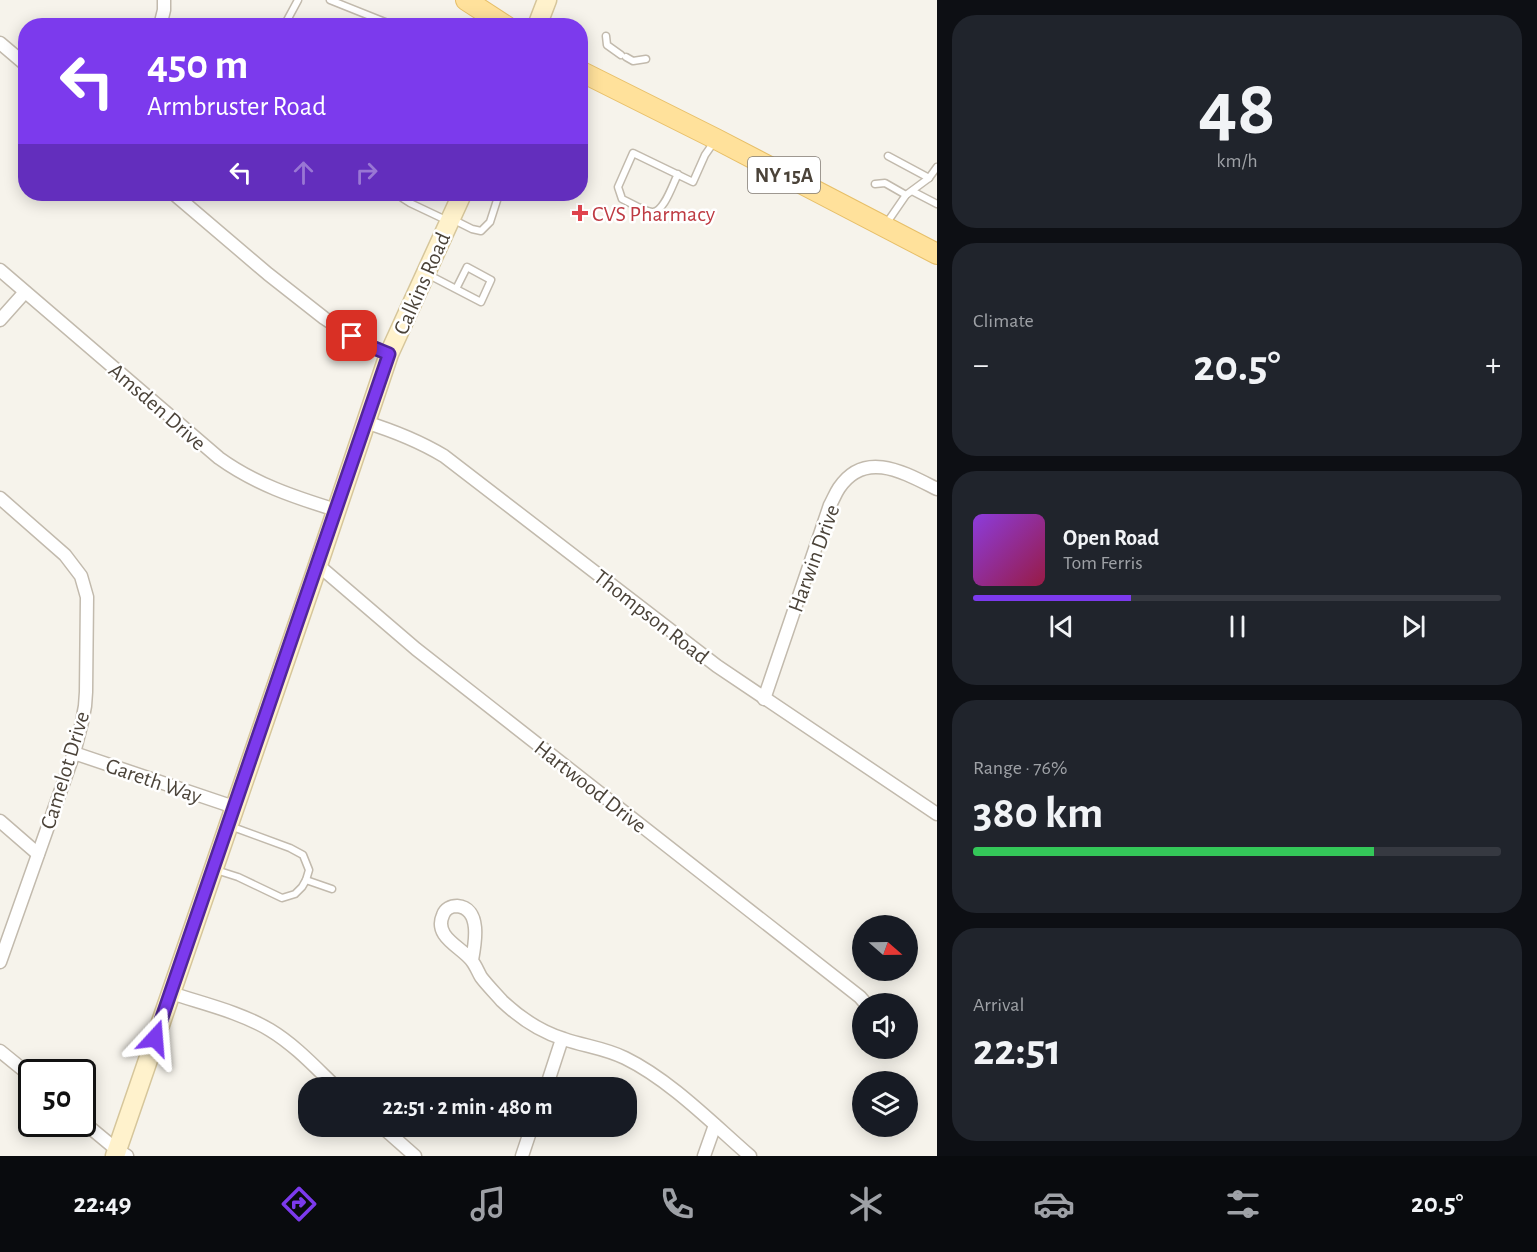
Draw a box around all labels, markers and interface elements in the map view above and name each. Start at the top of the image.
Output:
icon: left [48,42,126,120]
text: 450 m [147,44,248,86]
text: 48 [1198,71,1276,149]
text: Armbruster Road [147,93,326,120]
text: km/h [1216,151,1258,171]
icon: left [224,156,257,189]
icon: ahead [287,156,320,189]
icon: right [350,156,383,189]
road number: NY 15A [748,157,820,193]
place label: CVS Pharmacy [592,203,716,225]
marker: CVS Pharmacy [573,206,587,220]
street label: Calkins Road [390,229,454,338]
pin [326,310,377,361]
text: Climate [973,311,1034,331]
icon: arrive [335,319,368,352]
text: 20.5° [1193,344,1281,389]
text: − [973,349,989,382]
text: + [1485,349,1501,382]
street label: Amsden Drive [105,359,210,455]
street label: Harwin Drive [784,502,844,615]
text: Open Road [1063,527,1159,549]
text: Tom Ferris [1063,553,1143,573]
street label: Thompson Road [590,565,713,668]
icon: previous [1045,610,1078,643]
icon: pause [1221,610,1254,643]
icon: next [1397,610,1430,643]
street label: Camelot Drive [37,709,93,832]
street label: Hartwood Drive [530,736,651,837]
street label: Gareth Way [103,754,205,808]
text: Range · 76% [973,758,1067,778]
text: 380 km [973,791,1103,836]
north arrow [852,915,918,981]
map controls [852,915,918,1137]
button: sound [852,993,918,1059]
text: Arrival [973,995,1024,1015]
position arrow [123,1006,187,1070]
text: 22:51 [973,1028,1061,1073]
speed limit sign: 50 [18,1059,96,1137]
button: layers [852,1071,918,1137]
text: 22:51 · 2 min · 480 m [383,1096,552,1118]
icon: directions [278,1183,320,1225]
icon: music [467,1183,509,1225]
icon: phone [656,1183,698,1225]
icon: climate [845,1183,887,1225]
icon: car [1033,1183,1075,1225]
icon: filters [1222,1183,1264,1225]
text: 22:49 [73,1190,132,1217]
text: 20.5° [1411,1190,1464,1217]

